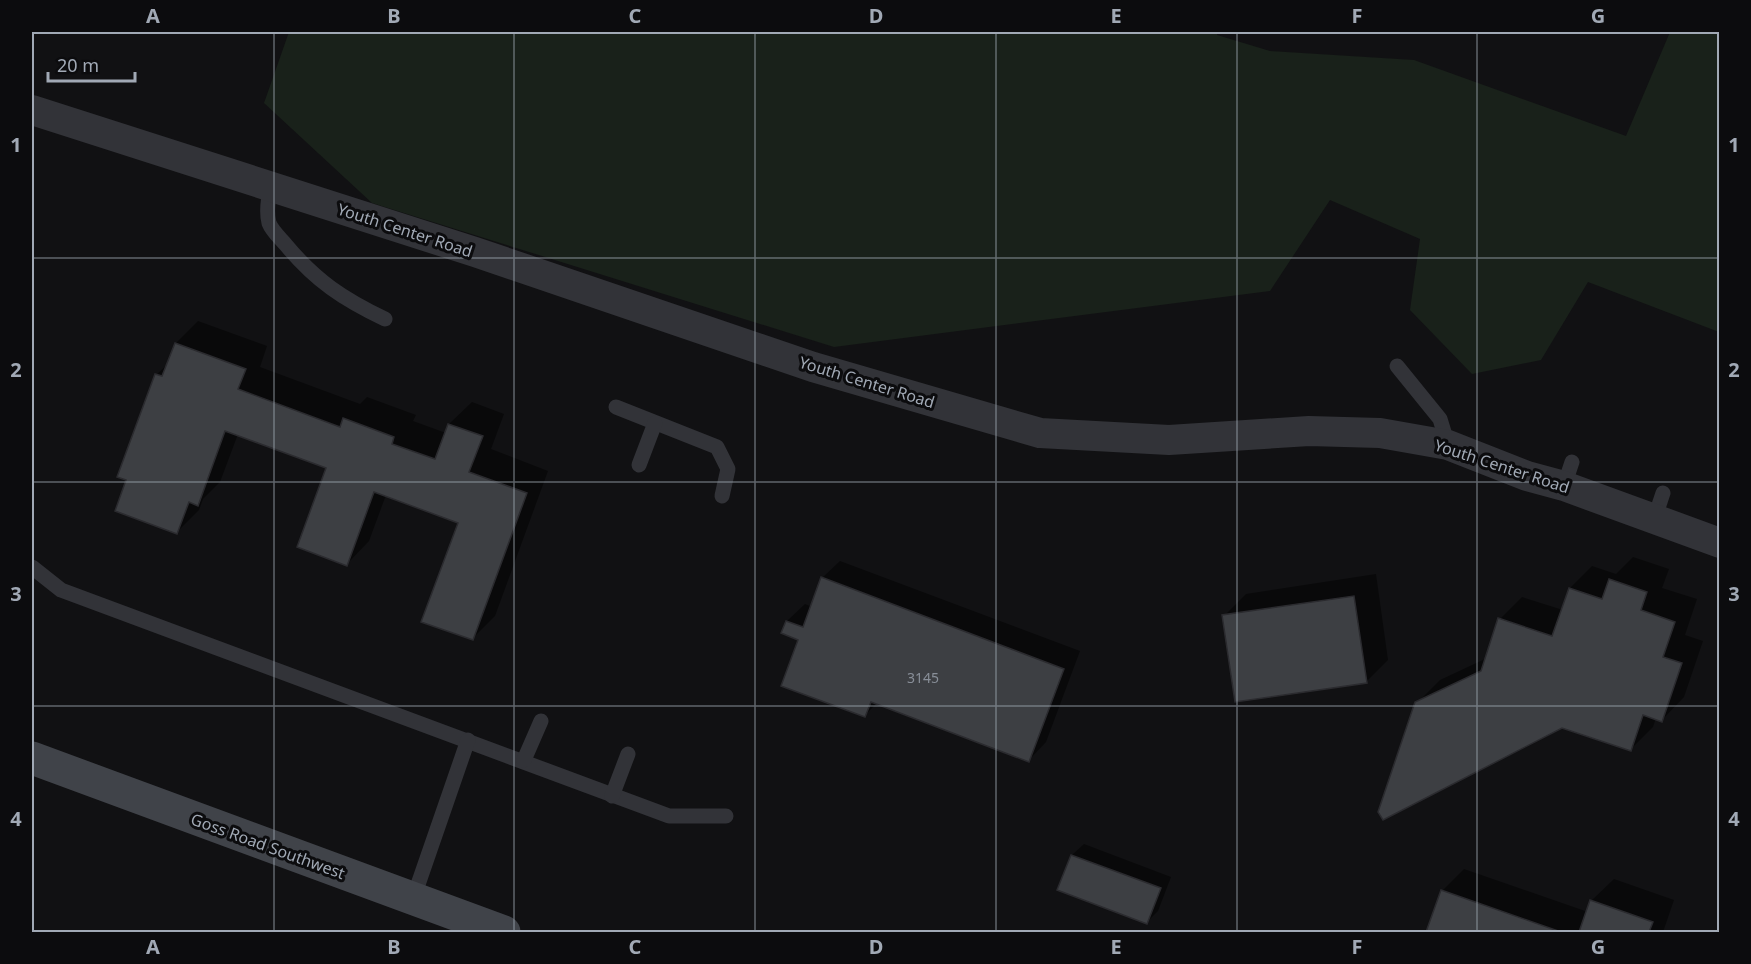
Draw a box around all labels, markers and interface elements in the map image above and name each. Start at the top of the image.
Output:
text: A [146,2,160,29]
text: B [387,2,401,29]
text: C [629,2,642,29]
text: D [869,2,883,29]
text: E [1110,2,1122,29]
text: F [1352,2,1362,29]
text: G [1591,2,1605,29]
scale bar [48,45,135,83]
text: 20 m [57,53,99,77]
text: 1 [10,131,22,158]
text: 1 [1728,131,1740,158]
street label: Youth Center Road [335,198,475,262]
street label: Youth Center Road [797,351,937,413]
text: 2 [10,356,22,383]
text: 2 [1728,356,1740,383]
street label: Youth Center Road [1432,434,1572,498]
text: 3 [10,580,22,607]
text: 3 [1728,580,1740,607]
house number: 3145 [907,668,939,687]
text: 4 [10,805,22,832]
text: 4 [1728,805,1740,832]
street label: Goss Road Southwest [188,808,348,884]
text: A [146,933,160,960]
text: B [387,933,401,960]
text: C [629,933,642,960]
text: D [869,933,883,960]
text: E [1110,933,1122,960]
text: F [1352,933,1362,960]
text: G [1591,933,1605,960]

